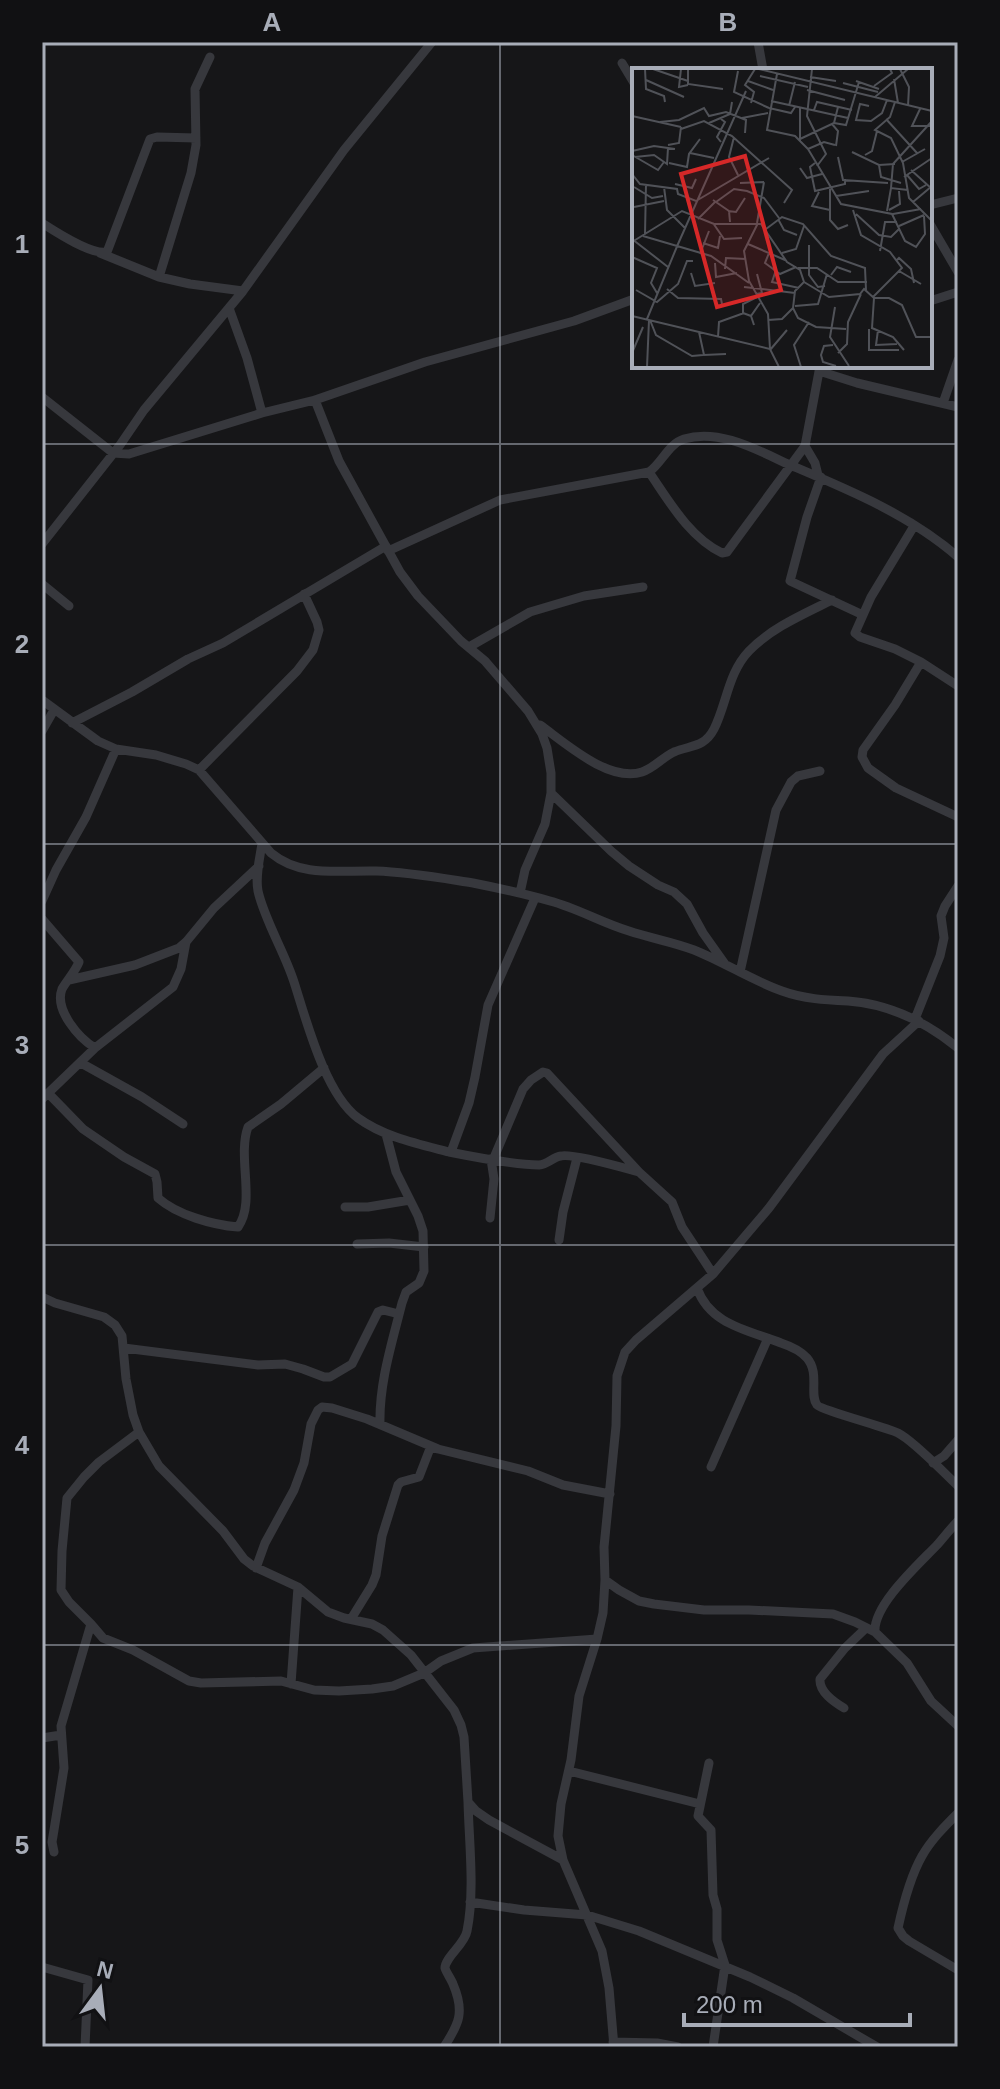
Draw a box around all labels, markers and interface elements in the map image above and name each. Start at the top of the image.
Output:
text: A [263,7,282,37]
text: B [719,7,737,37]
inset map [632,68,932,368]
text: 1 [15,229,29,259]
text: 2 [15,629,29,659]
text: 3 [15,1030,29,1060]
text: 4 [15,1430,30,1460]
text: 5 [15,1830,29,1860]
north arrow [60,1949,140,2029]
text: N [94,1956,116,1984]
scale bar [684,1977,910,2027]
text: 200 m [696,1991,763,2018]

